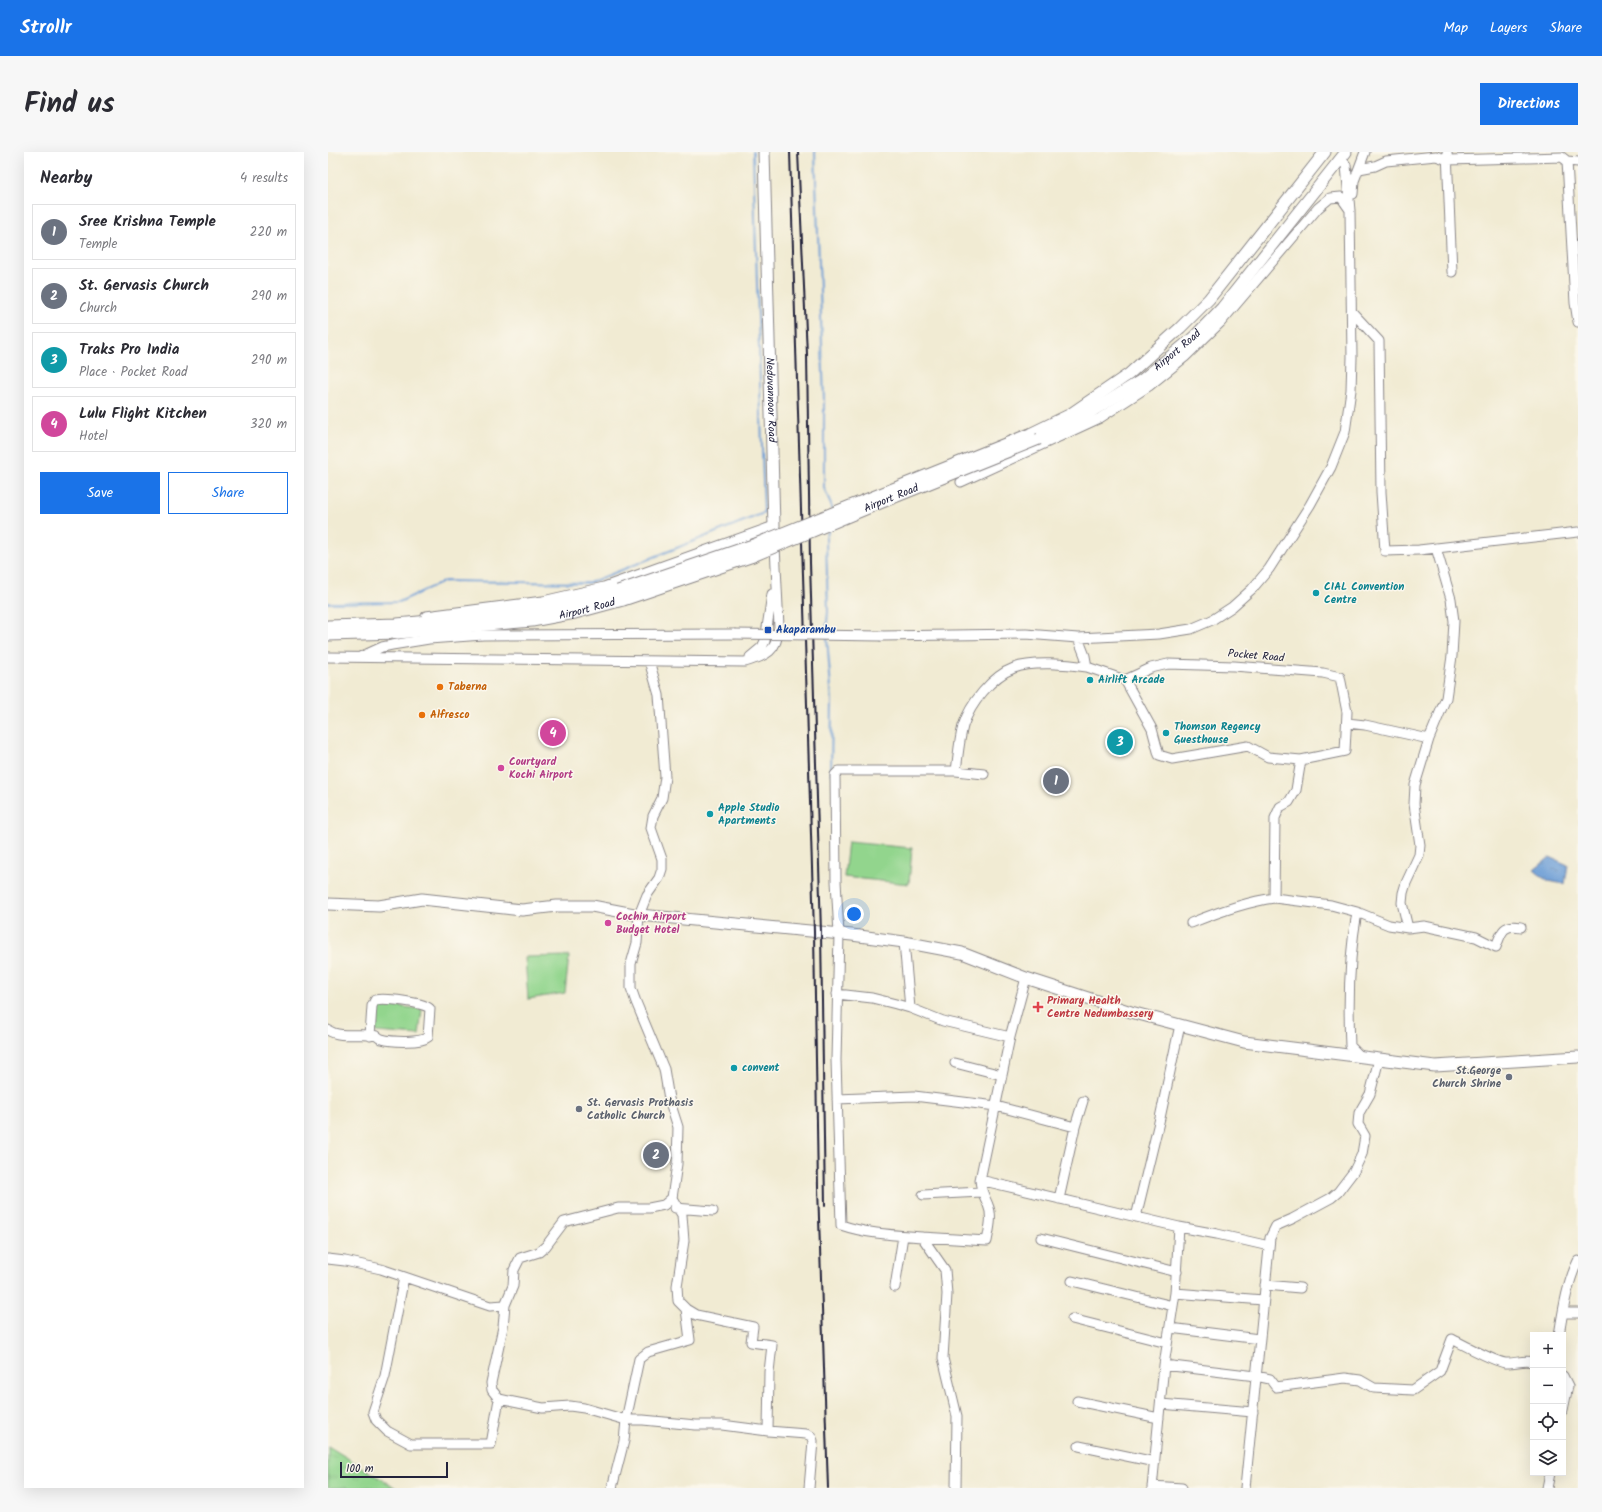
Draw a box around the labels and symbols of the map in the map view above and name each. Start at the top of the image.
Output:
street label: Airport Road [1150,325,1206,376]
street label: Neduvannoor Road [760,357,781,443]
street label: Airport Road [861,479,922,518]
place label: CIAL Convention Centre [1324,578,1404,609]
marker: CIAL Convention Centre [1311,588,1321,598]
street label: Airport Road [557,593,618,625]
place label: Akaparambu [776,621,836,639]
marker: Akaparambu [763,625,773,635]
street label: Pocket Road [1227,645,1286,667]
place label: Airlift Arcade [1098,671,1165,689]
marker: Airlift Arcade [1085,675,1095,685]
place label: Taberna [448,678,487,696]
marker: Taberna [435,682,445,692]
place label: Alfresco [430,706,470,724]
marker: Alfresco [417,710,427,720]
pin: 4 [540,718,566,748]
place label: Thomson Regency Guesthouse [1174,718,1261,749]
pin: 3 [1107,727,1133,757]
marker: Thomson Regency Guesthouse [1161,728,1171,738]
place label: Courtyard Kochi Airport [509,753,574,784]
marker: Courtyard Kochi Airport [496,763,506,773]
pin: 1 [1043,766,1069,796]
place label: Apple Studio Apartments [718,799,779,830]
marker: Apple Studio Apartments [705,809,715,819]
your location [844,904,864,924]
place label: Cochin Airport Budget Hotel [616,908,687,939]
marker: Cochin Airport Budget Hotel [603,918,613,928]
place label: Primary Health Centre Nedumbassery [1047,992,1154,1023]
marker: Primary Health Centre Nedumbassery [1032,1001,1044,1013]
place label: convent [742,1059,781,1077]
place label: St.George Church Shrine [1432,1062,1502,1093]
marker: convent [729,1063,739,1073]
marker: St.George Church Shrine [1504,1072,1514,1082]
place label: St. Gervasis Prothasis Catholic Church [587,1094,694,1125]
marker: St. Gervasis Prothasis Catholic Church [574,1104,584,1114]
pin: 2 [643,1140,669,1170]
scale bar [340,1460,448,1479]

